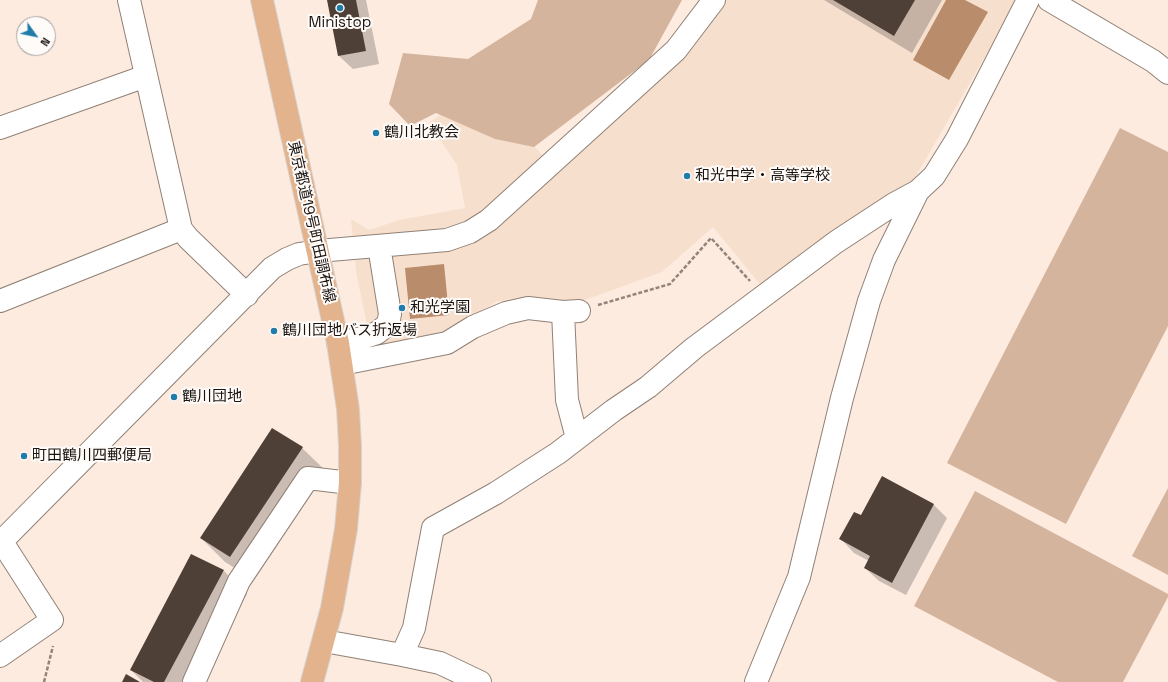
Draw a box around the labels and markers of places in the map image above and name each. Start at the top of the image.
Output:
marker: Ministop [335,3,345,13]
place label: Ministop [309,14,371,32]
place label: 鶴川北教会 [384,124,459,142]
marker: 鶴川北教会 [371,128,381,138]
place label: 和光中学・高等学校 [695,167,830,185]
marker: 和光中学・高等学校 [682,171,692,181]
place label: 和光学園 [410,299,470,317]
marker: 和光学園 [397,303,407,313]
place label: 鶴川団地バス折返場 [282,322,417,340]
marker: 鶴川団地バス折返場 [269,326,279,336]
place label: 鶴川団地 [182,388,242,406]
marker: 鶴川団地 [169,392,179,402]
place label: 町田鶴川四郵便局 [32,447,152,465]
marker: 町田鶴川四郵便局 [19,451,29,461]

